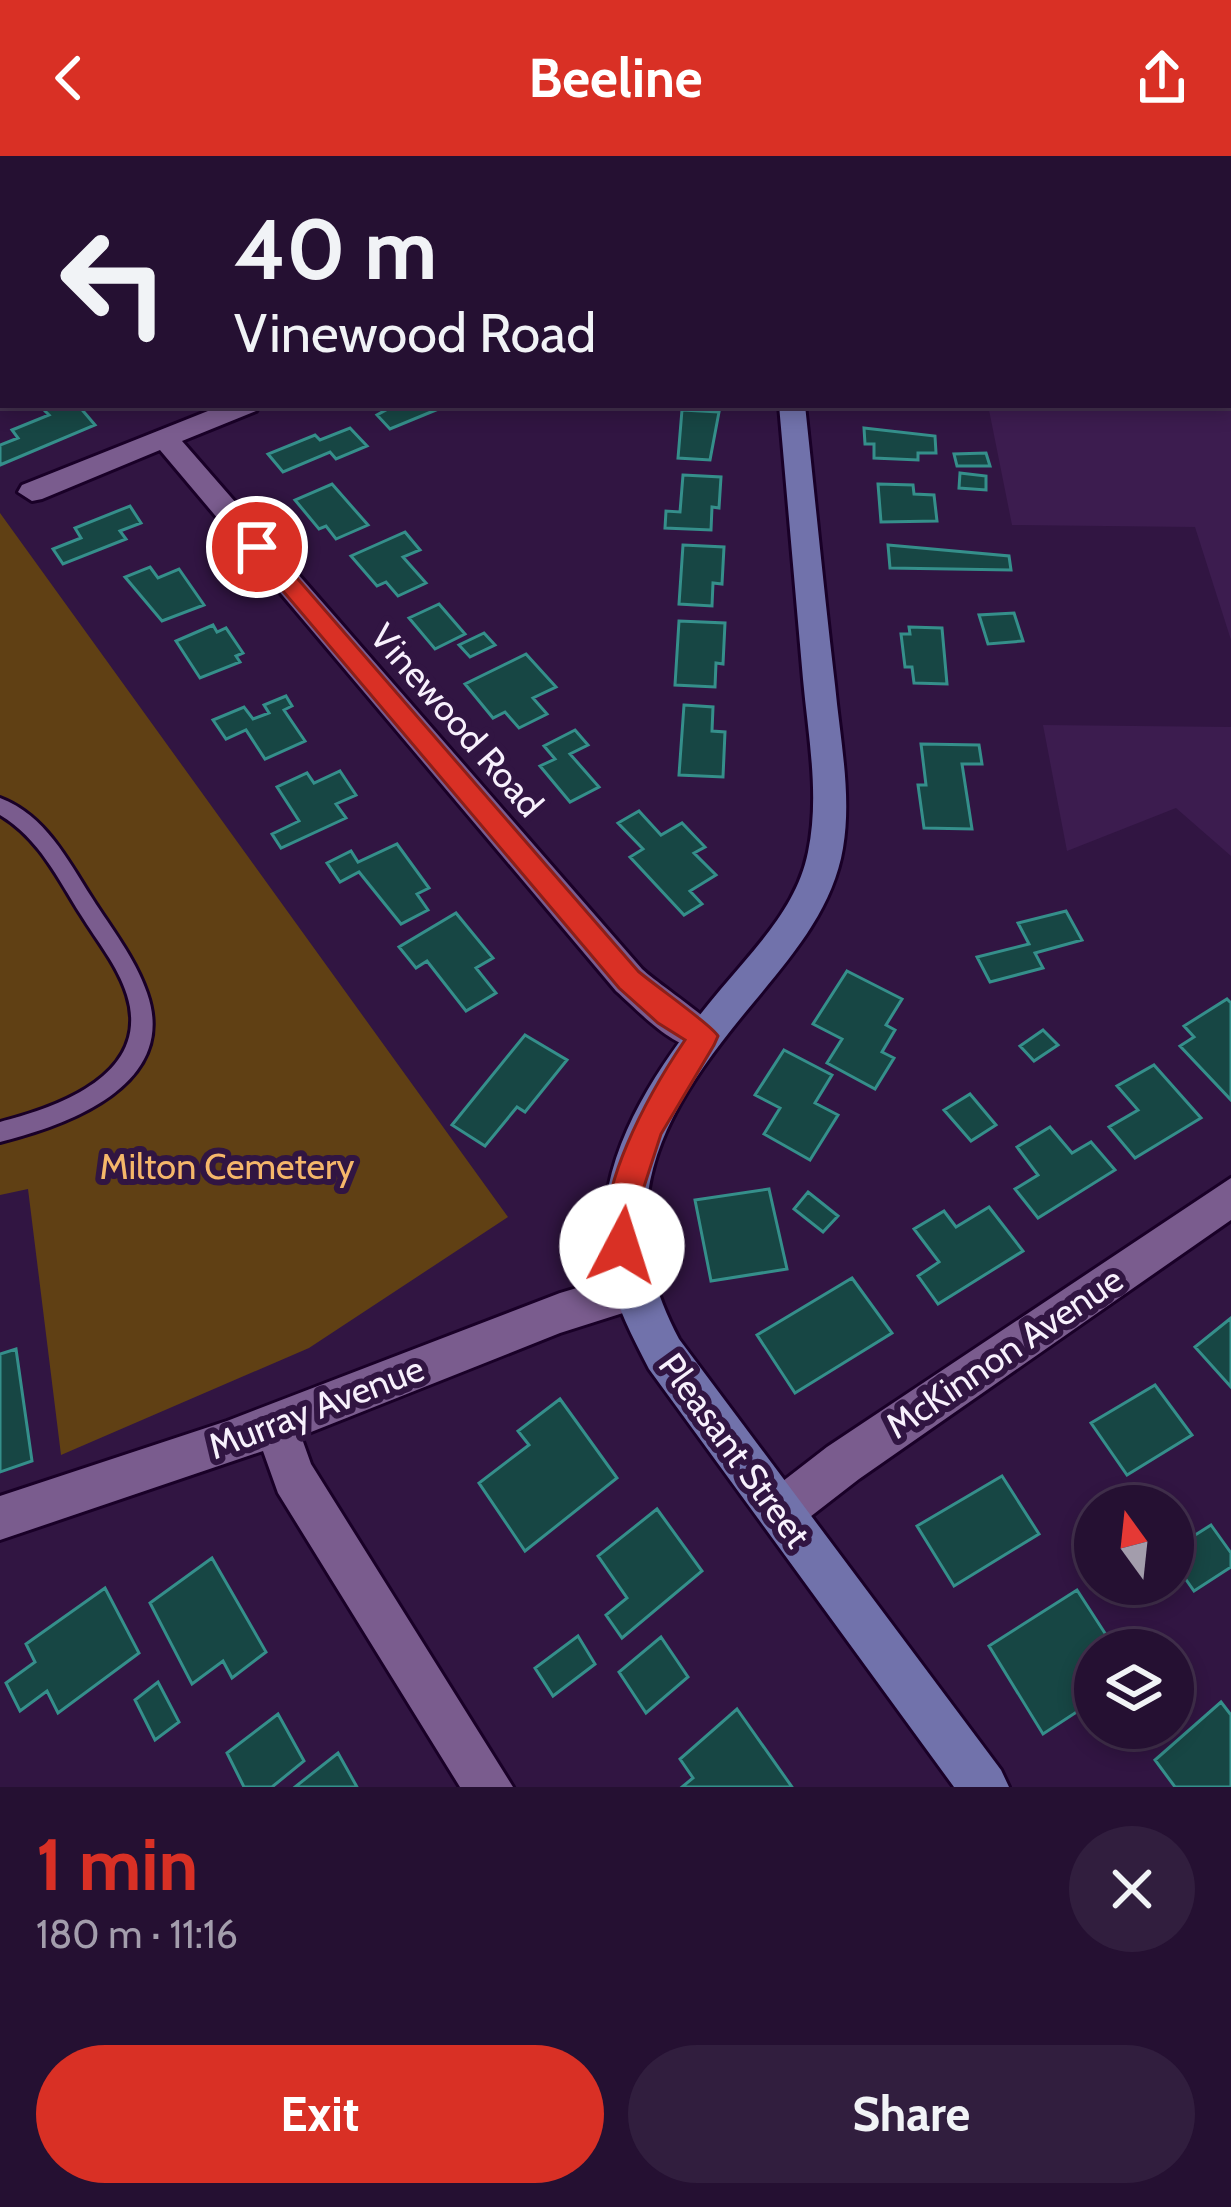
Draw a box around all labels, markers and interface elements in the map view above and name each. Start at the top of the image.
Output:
icon: back [36,45,102,111]
text: Beeline [528,45,703,111]
icon: share [1129,45,1195,111]
text: 40 m [234,198,437,300]
icon: left [36,204,192,360]
text: Vinewood Road [234,300,596,366]
pin [206,496,308,598]
icon: arrive [224,514,290,580]
street label: Vinewood Road [361,614,553,826]
park label: Milton Cemetery [100,1144,354,1188]
position arrow [559,1183,685,1309]
street label: McKinnon Avenue [877,1257,1131,1447]
street label: Pleasant Street [650,1344,820,1556]
street label: Murray Avenue [202,1346,430,1468]
north arrow [1074,1485,1194,1605]
map controls [1074,1485,1194,1749]
button: layers [1074,1629,1194,1749]
text: 1 min [36,1821,198,1908]
button: close [1069,1826,1195,1952]
text: 180 m · 11:16 [36,1910,238,1958]
button: Exit [36,2045,604,2183]
button: Share [628,2045,1195,2183]

